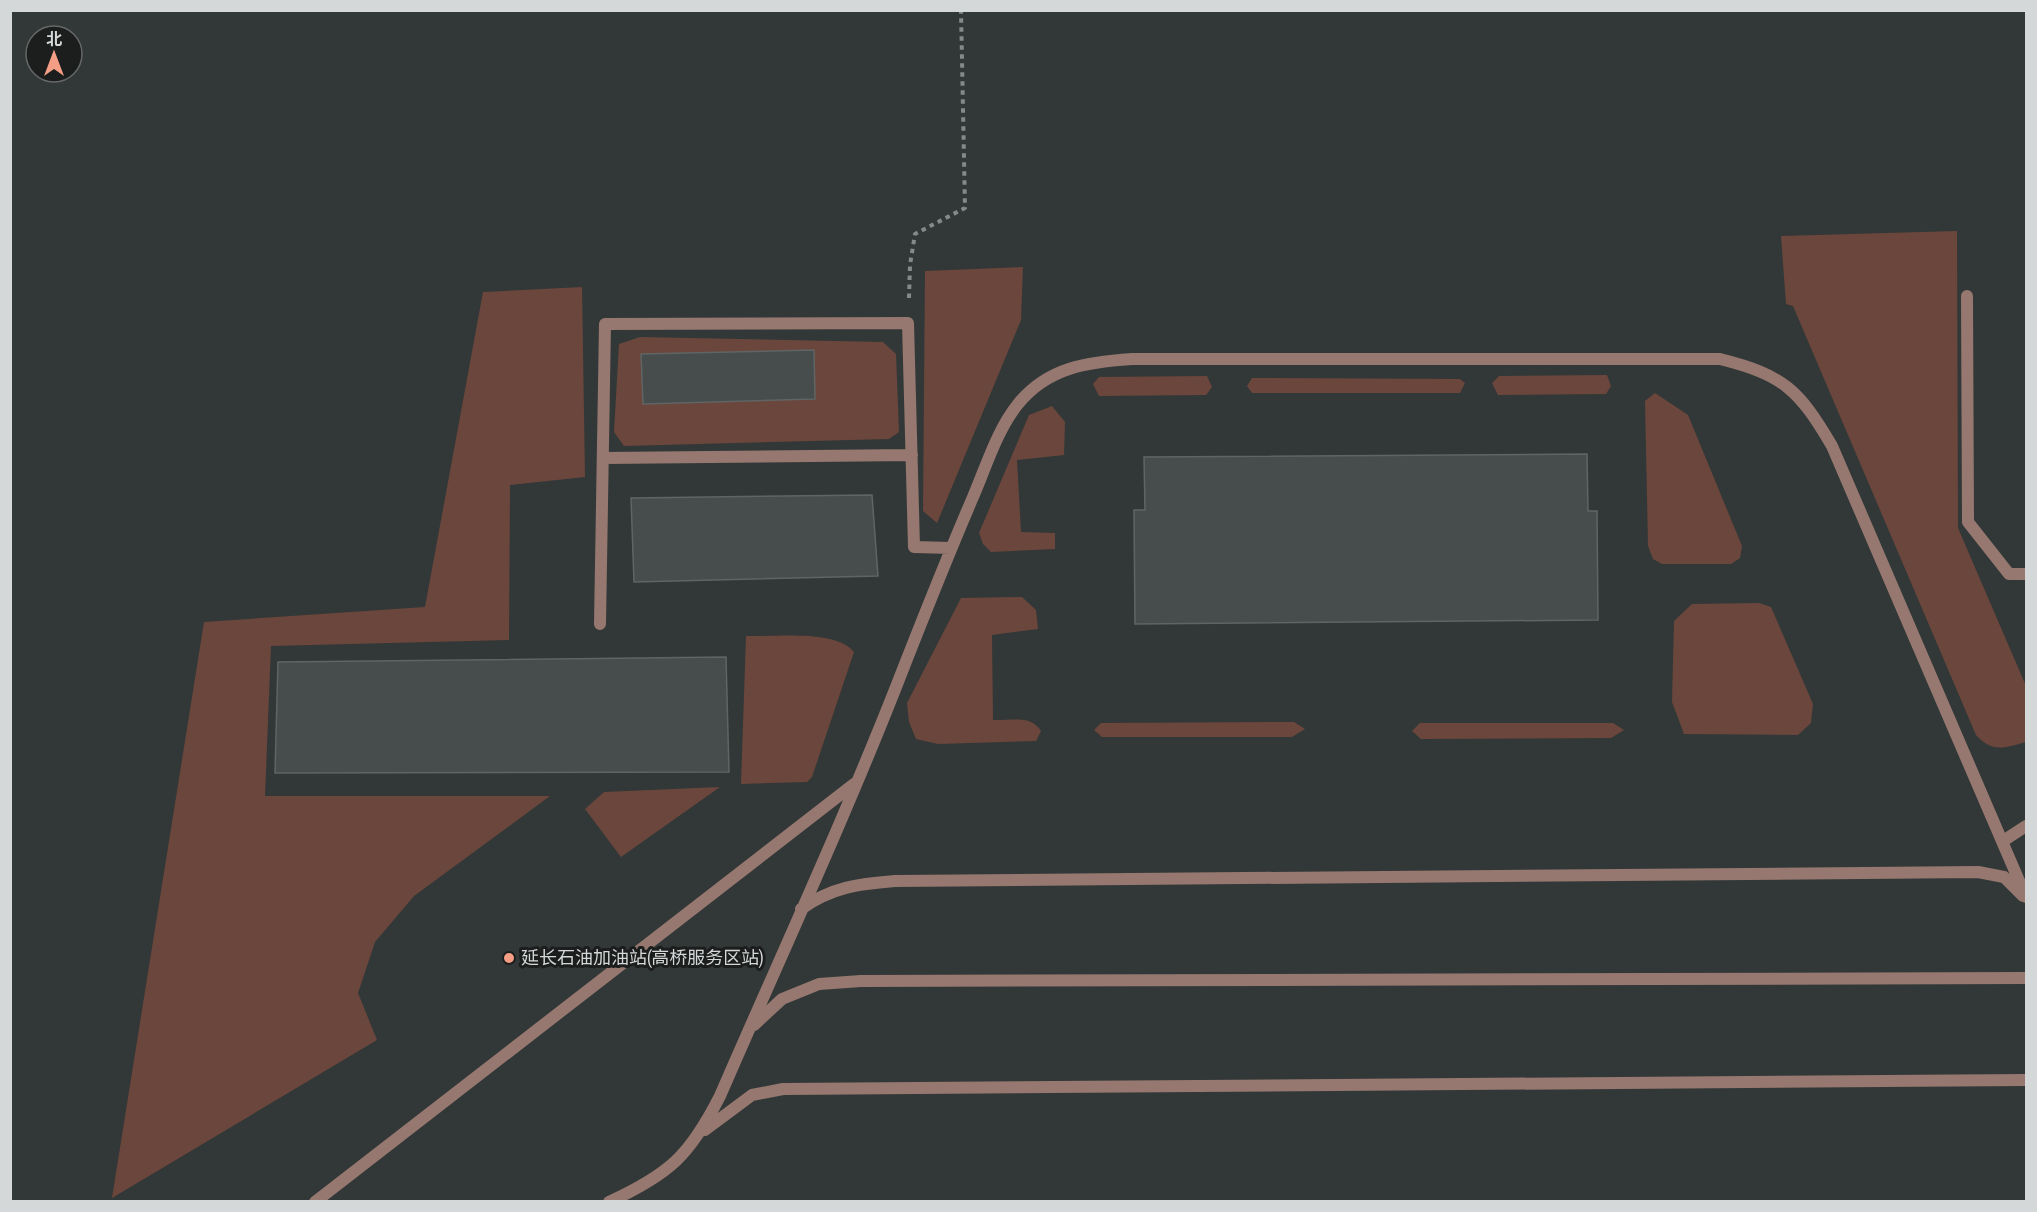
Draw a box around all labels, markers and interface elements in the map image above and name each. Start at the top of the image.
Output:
north arrow [24,24,84,84]
text: 北 [46,30,62,48]
place label: 延长石油加油站(高桥服务区站) [521,947,764,968]
marker: 延长石油加油站(高桥服务区站) [502,951,516,965]

